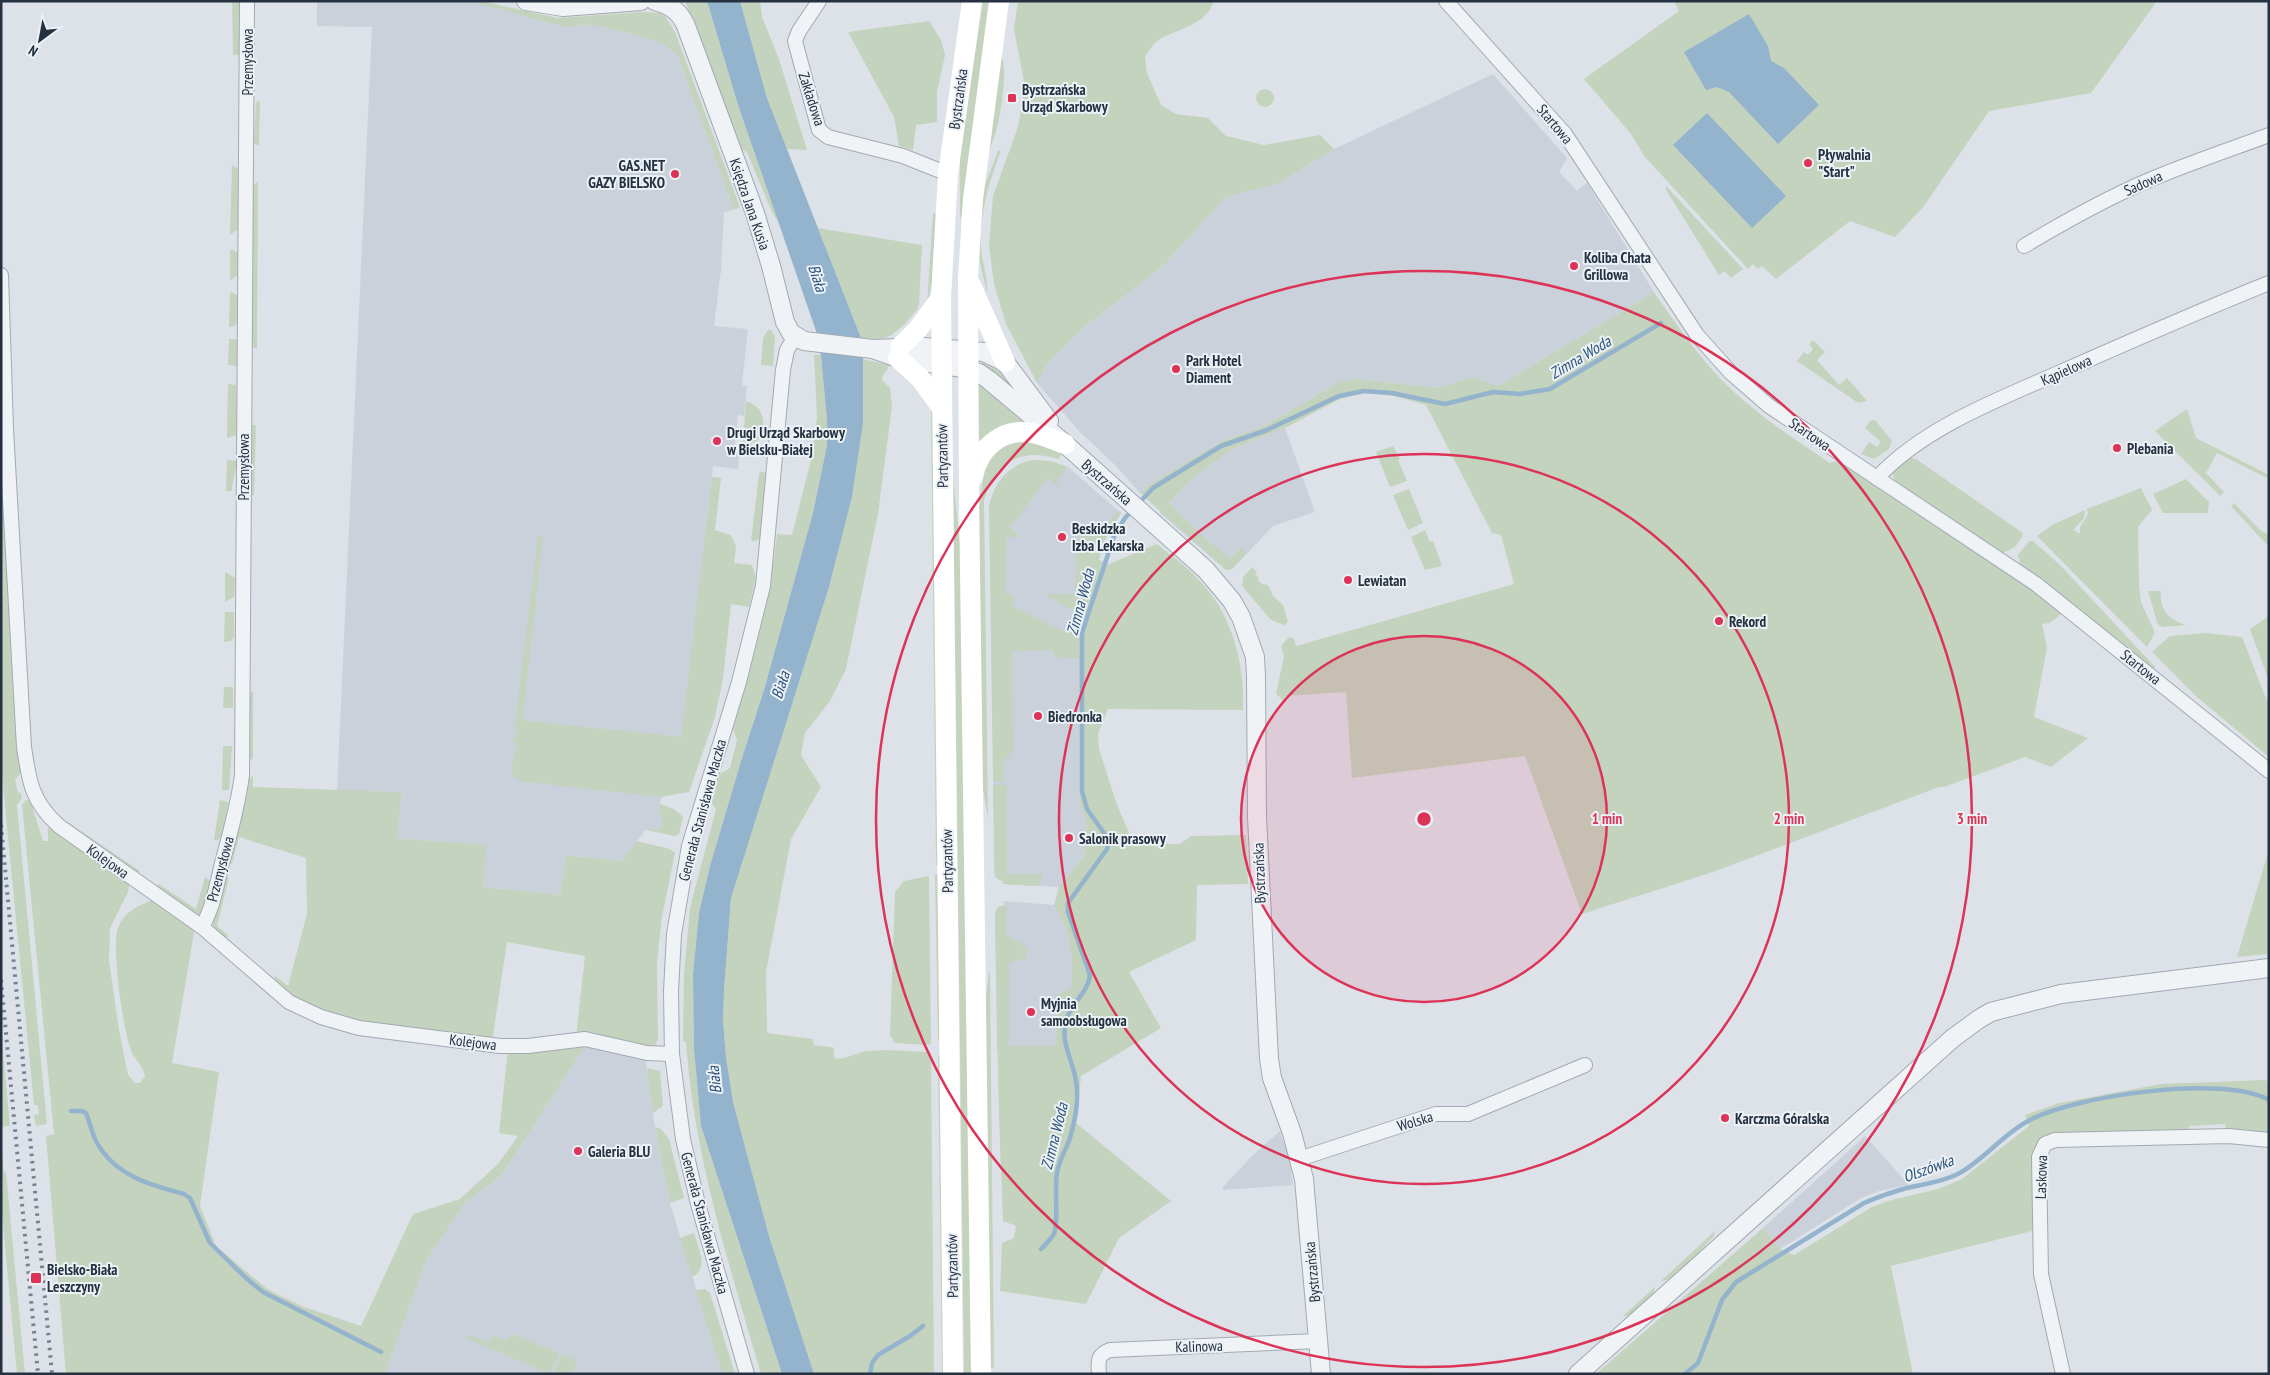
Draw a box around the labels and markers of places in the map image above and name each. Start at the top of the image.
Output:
place label: Bystrzańska Urząd Skarbowy [1022,80,1109,116]
marker: Bystrzańska Urząd Skarbowy [1006,92,1018,104]
place label: Pływalnia "Start" [1818,145,1871,181]
place label: GAS.NET GAZY BIELSKO [588,156,665,192]
marker: Pływalnia "Start" [1802,157,1814,169]
marker: GAS.NET GAZY BIELSKO [669,168,681,180]
place label: Koliba Chata Grillowa [1584,248,1651,284]
marker: Koliba Chata Grillowa [1568,260,1580,272]
place label: Park Hotel Diament [1186,351,1242,387]
marker: Park Hotel Diament [1170,363,1182,375]
place label: Drugi Urząd Skarbowy w Bielsku-Białej [726,423,846,459]
marker: Drugi Urząd Skarbowy w Bielsku-Białej [711,435,723,447]
place label: Plebania [2127,439,2173,458]
marker: Plebania [2111,442,2123,454]
place label: Beskidzka Izba Lekarska [1072,519,1144,555]
marker: Beskidzka Izba Lekarska [1056,531,1068,543]
place label: Lewiatan [1358,571,1406,590]
marker: Lewiatan [1342,574,1354,586]
place label: Rekord [1729,612,1766,631]
marker: Rekord [1713,615,1725,627]
place label: Biedronka [1048,707,1102,726]
marker: Biedronka [1032,710,1044,722]
centre of rings [1415,810,1433,828]
place label: Salonik prasowy [1079,829,1167,848]
marker: Salonik prasowy [1063,832,1075,844]
place label: Myjnia samoobsługowa [1041,994,1127,1030]
marker: Myjnia samoobsługowa [1025,1006,1037,1018]
place label: Karczma Góralska [1735,1109,1829,1128]
marker: Karczma Góralska [1719,1112,1731,1124]
place label: Galeria BLU [588,1142,651,1161]
marker: Galeria BLU [572,1145,584,1157]
place label: Bielsko-Biała Leszczyny [47,1260,117,1296]
marker: Bielsko-Biała Leszczyny [29,1271,43,1285]

